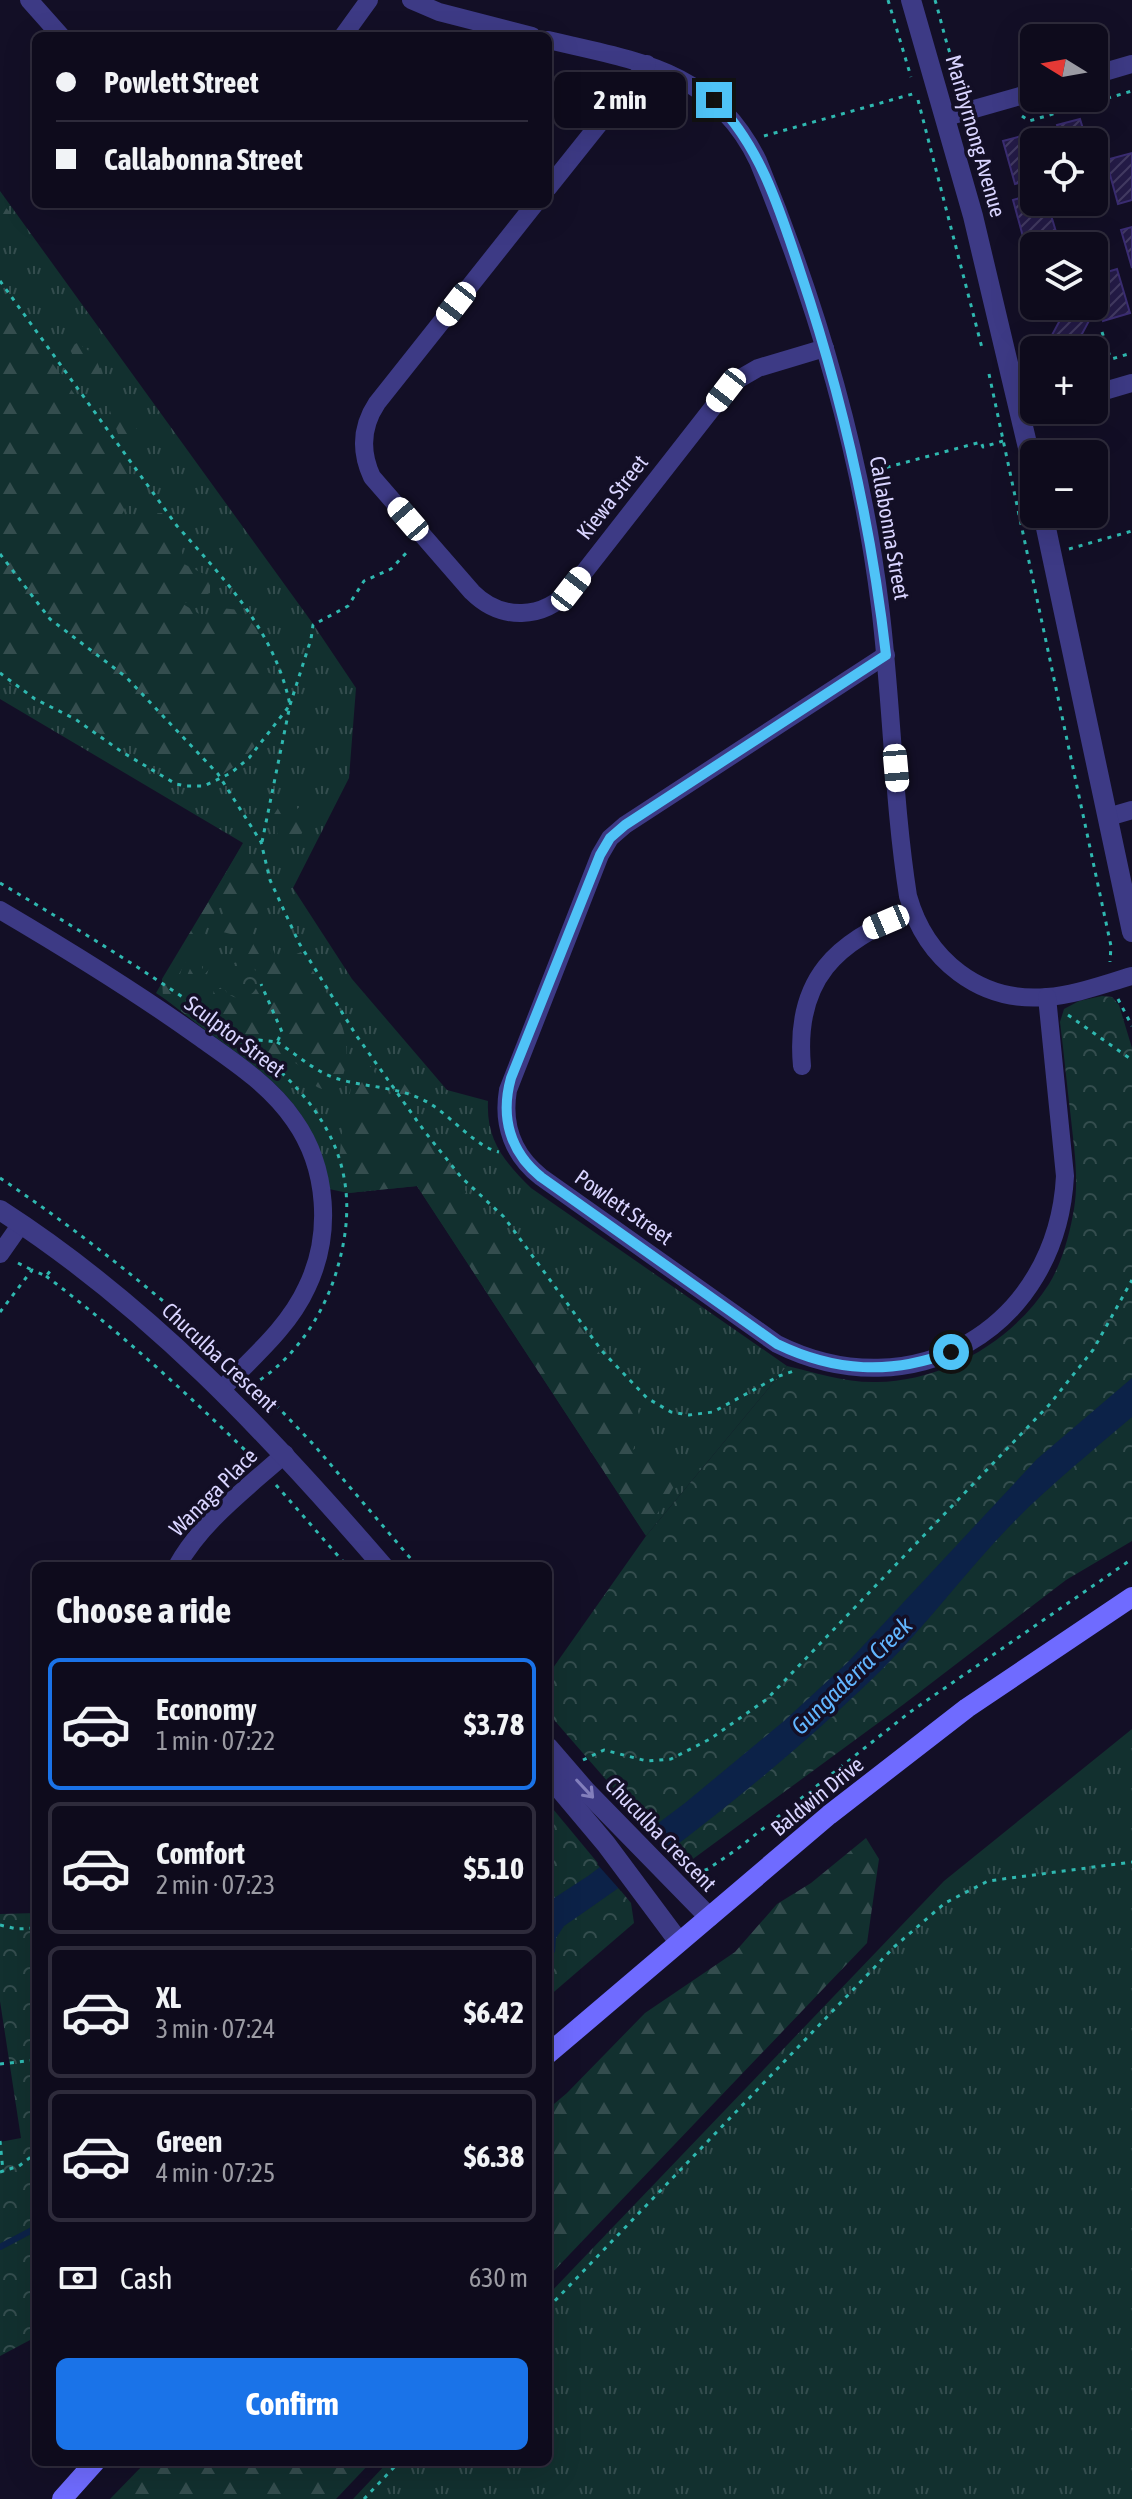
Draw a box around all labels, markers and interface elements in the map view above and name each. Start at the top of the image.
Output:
north arrow [1020,24,1108,112]
map controls [1020,24,1108,528]
street label: Maribyrnong Avenue [940,52,1012,220]
text: Powlett Street [104,65,259,99]
callout: 2 min [554,72,686,128]
route end [696,82,732,118]
text: 2 min [593,85,647,115]
button: locate [1020,128,1108,216]
text: Callabonna Street [104,142,303,176]
button: layers [1020,232,1108,320]
car [432,278,480,330]
button: + [1020,336,1108,424]
car [702,364,750,416]
button: − [1020,440,1108,528]
street label: Kiewa Street [571,450,653,544]
street label: Callabonna Street [865,454,915,602]
car [383,493,433,545]
car [547,563,595,615]
car [882,743,910,793]
car [859,902,913,942]
street label: Sculptor Street [180,990,290,1082]
street label: Powlett Street [570,1164,678,1250]
street label: Chuculba Crescent [157,1297,283,1417]
route start [933,1334,969,1370]
street label: Wanaga Place [164,1443,262,1541]
text: Choose a ride [56,1589,231,1631]
water label: Gungaderra Creek [786,1611,918,1740]
icon: car [60,1688,132,1760]
text: Economy [156,1692,257,1726]
text: $3.78 [464,1707,524,1741]
text: 1 min · 07:22 [156,1726,275,1756]
street label: Baldwin Drive [766,1751,868,1841]
street label: Chuculba Crescent [600,1771,722,1897]
one-way arrow [575,1779,594,1799]
icon: car [60,1832,132,1904]
text: Comfort [156,1836,245,1870]
text: $5.10 [464,1851,524,1885]
text: 2 min · 07:23 [156,1870,275,1900]
icon: car [60,1976,132,2048]
text: XL [156,1980,181,2014]
text: $6.42 [464,1995,524,2029]
text: 3 min · 07:24 [156,2014,275,2044]
icon: car [60,2120,132,2192]
text: Green [156,2124,222,2158]
text: $6.38 [464,2139,524,2173]
text: 4 min · 07:25 [156,2158,275,2188]
icon: cash [56,2256,100,2300]
text: Cash [120,2261,173,2295]
text: 630 m [469,2263,528,2293]
button: Confirm [56,2358,528,2450]

